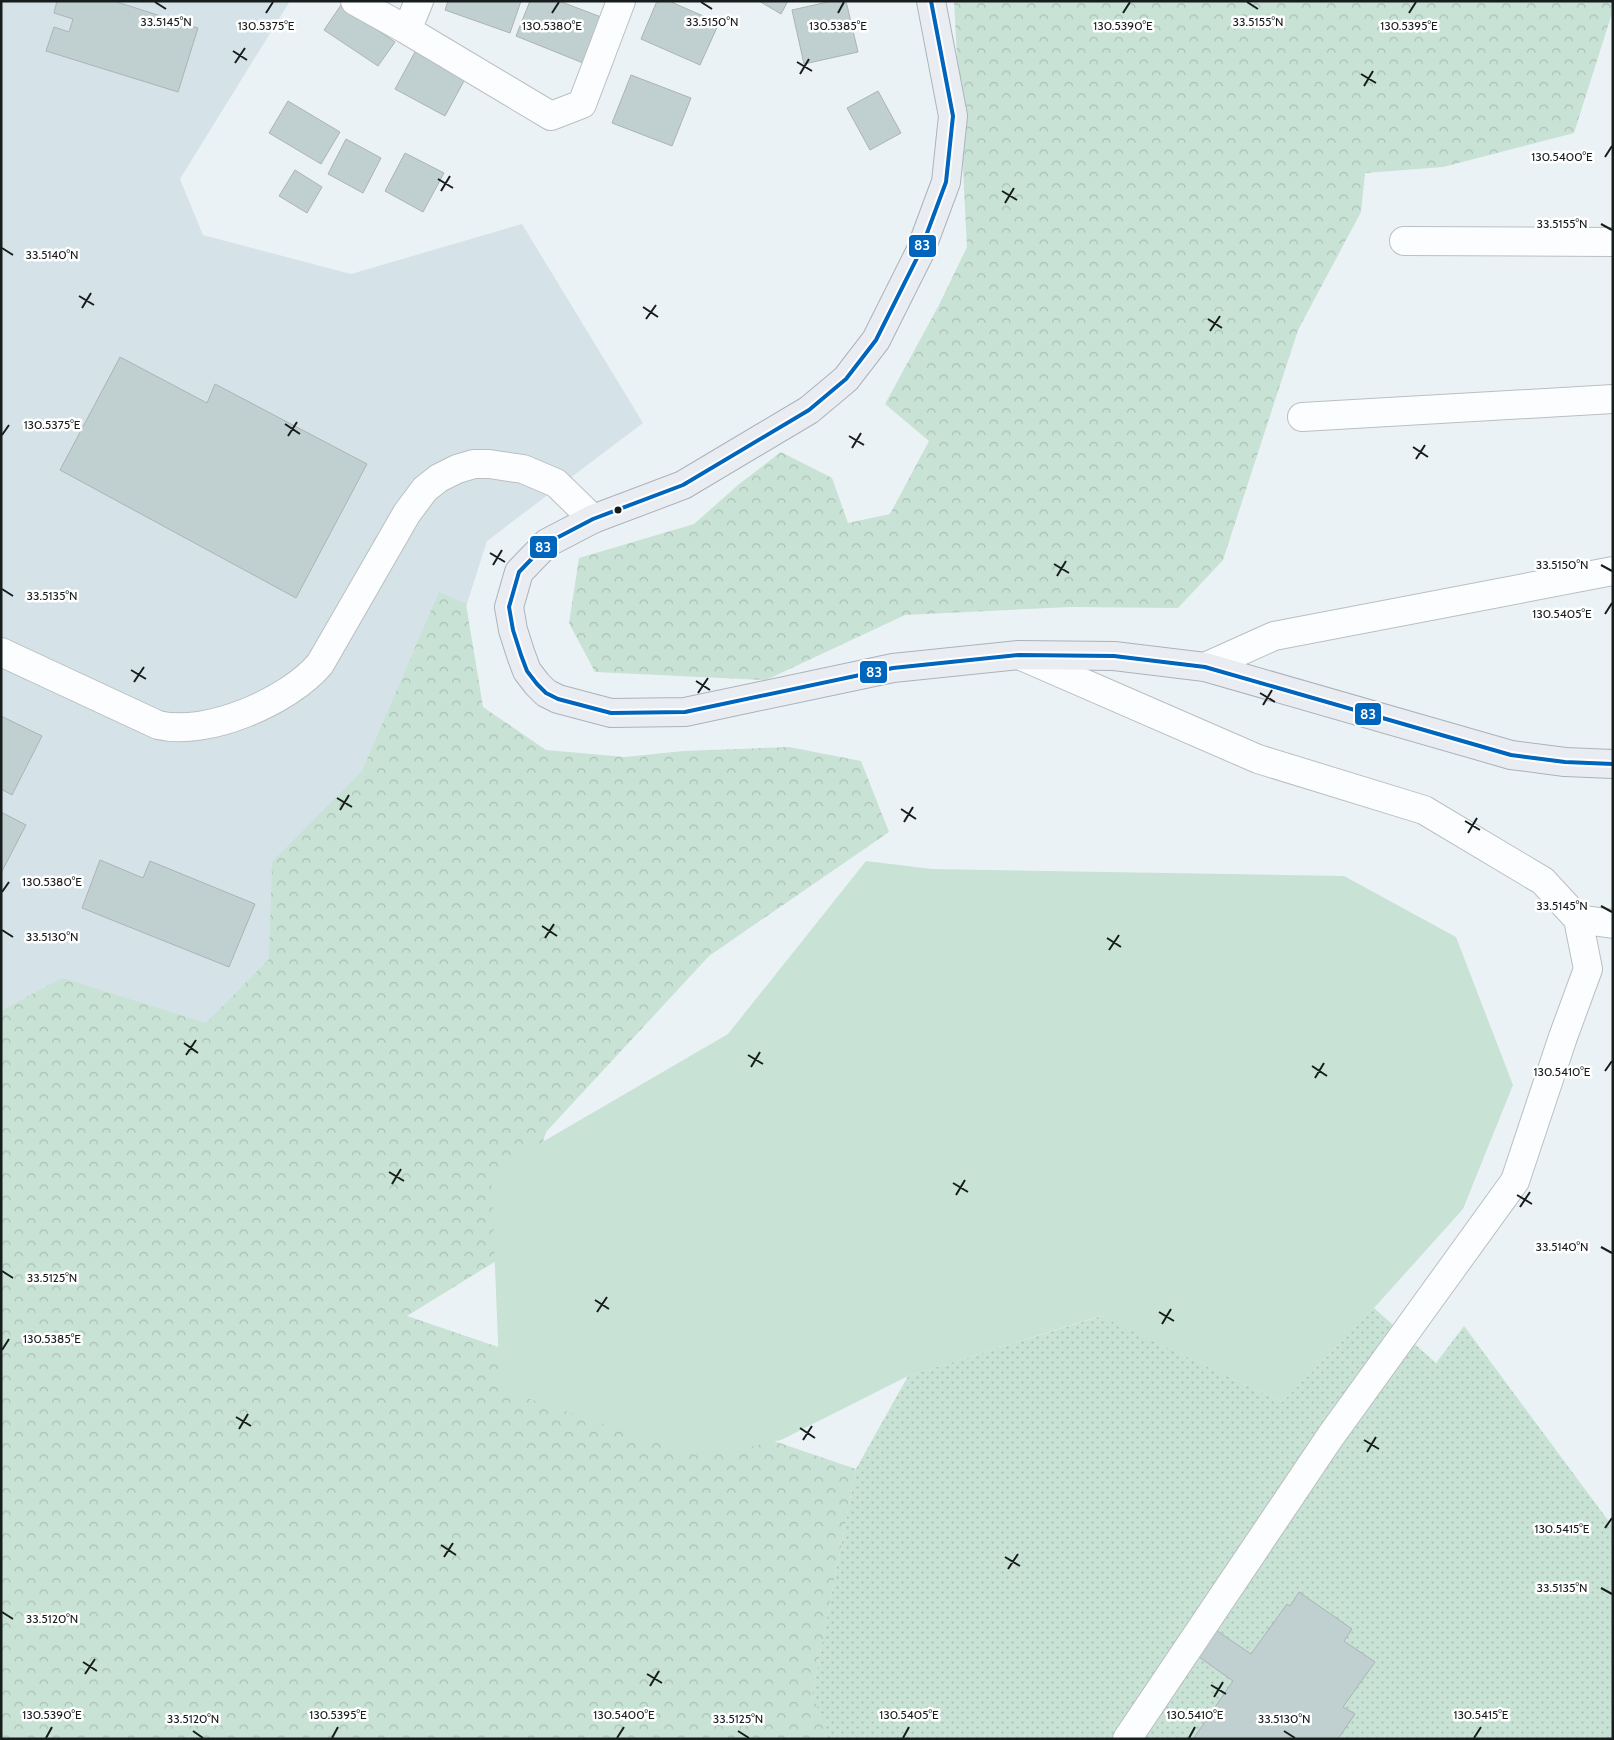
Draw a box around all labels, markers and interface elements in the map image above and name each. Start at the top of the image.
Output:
text: 33.5145°N [140,14,192,29]
text: 33.5150°N [686,14,738,29]
text: 33.5155°N [1233,14,1283,29]
text: 130.5375°E [238,18,295,33]
text: 130.5380°E [522,18,582,33]
text: 130.5385°E [809,18,867,33]
text: 130.5390°E [1093,18,1153,33]
text: 130.5395°E [1380,18,1438,33]
text: 130.5400°E [1531,149,1593,164]
text: 33.5155°N [1537,216,1587,231]
line badge: 83 [908,234,937,258]
text: 83 [914,236,930,254]
text: 33.5140°N [25,247,79,262]
text: 130.5375°E [24,417,81,432]
unlabelled marker [613,505,623,515]
line badge: 83 [529,535,558,559]
text: 83 [535,538,551,556]
text: 33.5150°N [1536,557,1588,572]
text: 33.5135°N [27,588,77,603]
text: 130.5405°E [1532,606,1592,621]
line badge: 83 [859,660,888,684]
text: 83 [866,663,882,681]
line badge: 83 [1354,702,1382,726]
text: 83 [1360,705,1376,723]
text: 130.5380°E [22,874,82,889]
text: 33.5145°N [1536,898,1588,913]
text: 33.5130°N [26,929,78,944]
text: 130.5410°E [1534,1064,1591,1079]
text: 33.5140°N [1535,1239,1589,1254]
text: 33.5125°N [27,1270,77,1285]
text: 130.5385°E [23,1331,81,1346]
text: 130.5415°E [1534,1521,1590,1536]
text: 33.5135°N [1537,1580,1587,1595]
text: 33.5120°N [26,1611,78,1626]
text: 130.5390°E [22,1707,82,1722]
text: 130.5395°E [309,1707,367,1722]
text: 130.5400°E [593,1707,655,1722]
text: 130.5405°E [879,1707,939,1722]
text: 130.5410°E [1167,1707,1224,1722]
text: 130.5415°E [1453,1707,1509,1722]
text: 33.5120°N [167,1711,219,1726]
text: 33.5125°N [713,1711,763,1726]
text: 33.5130°N [1258,1711,1310,1726]

